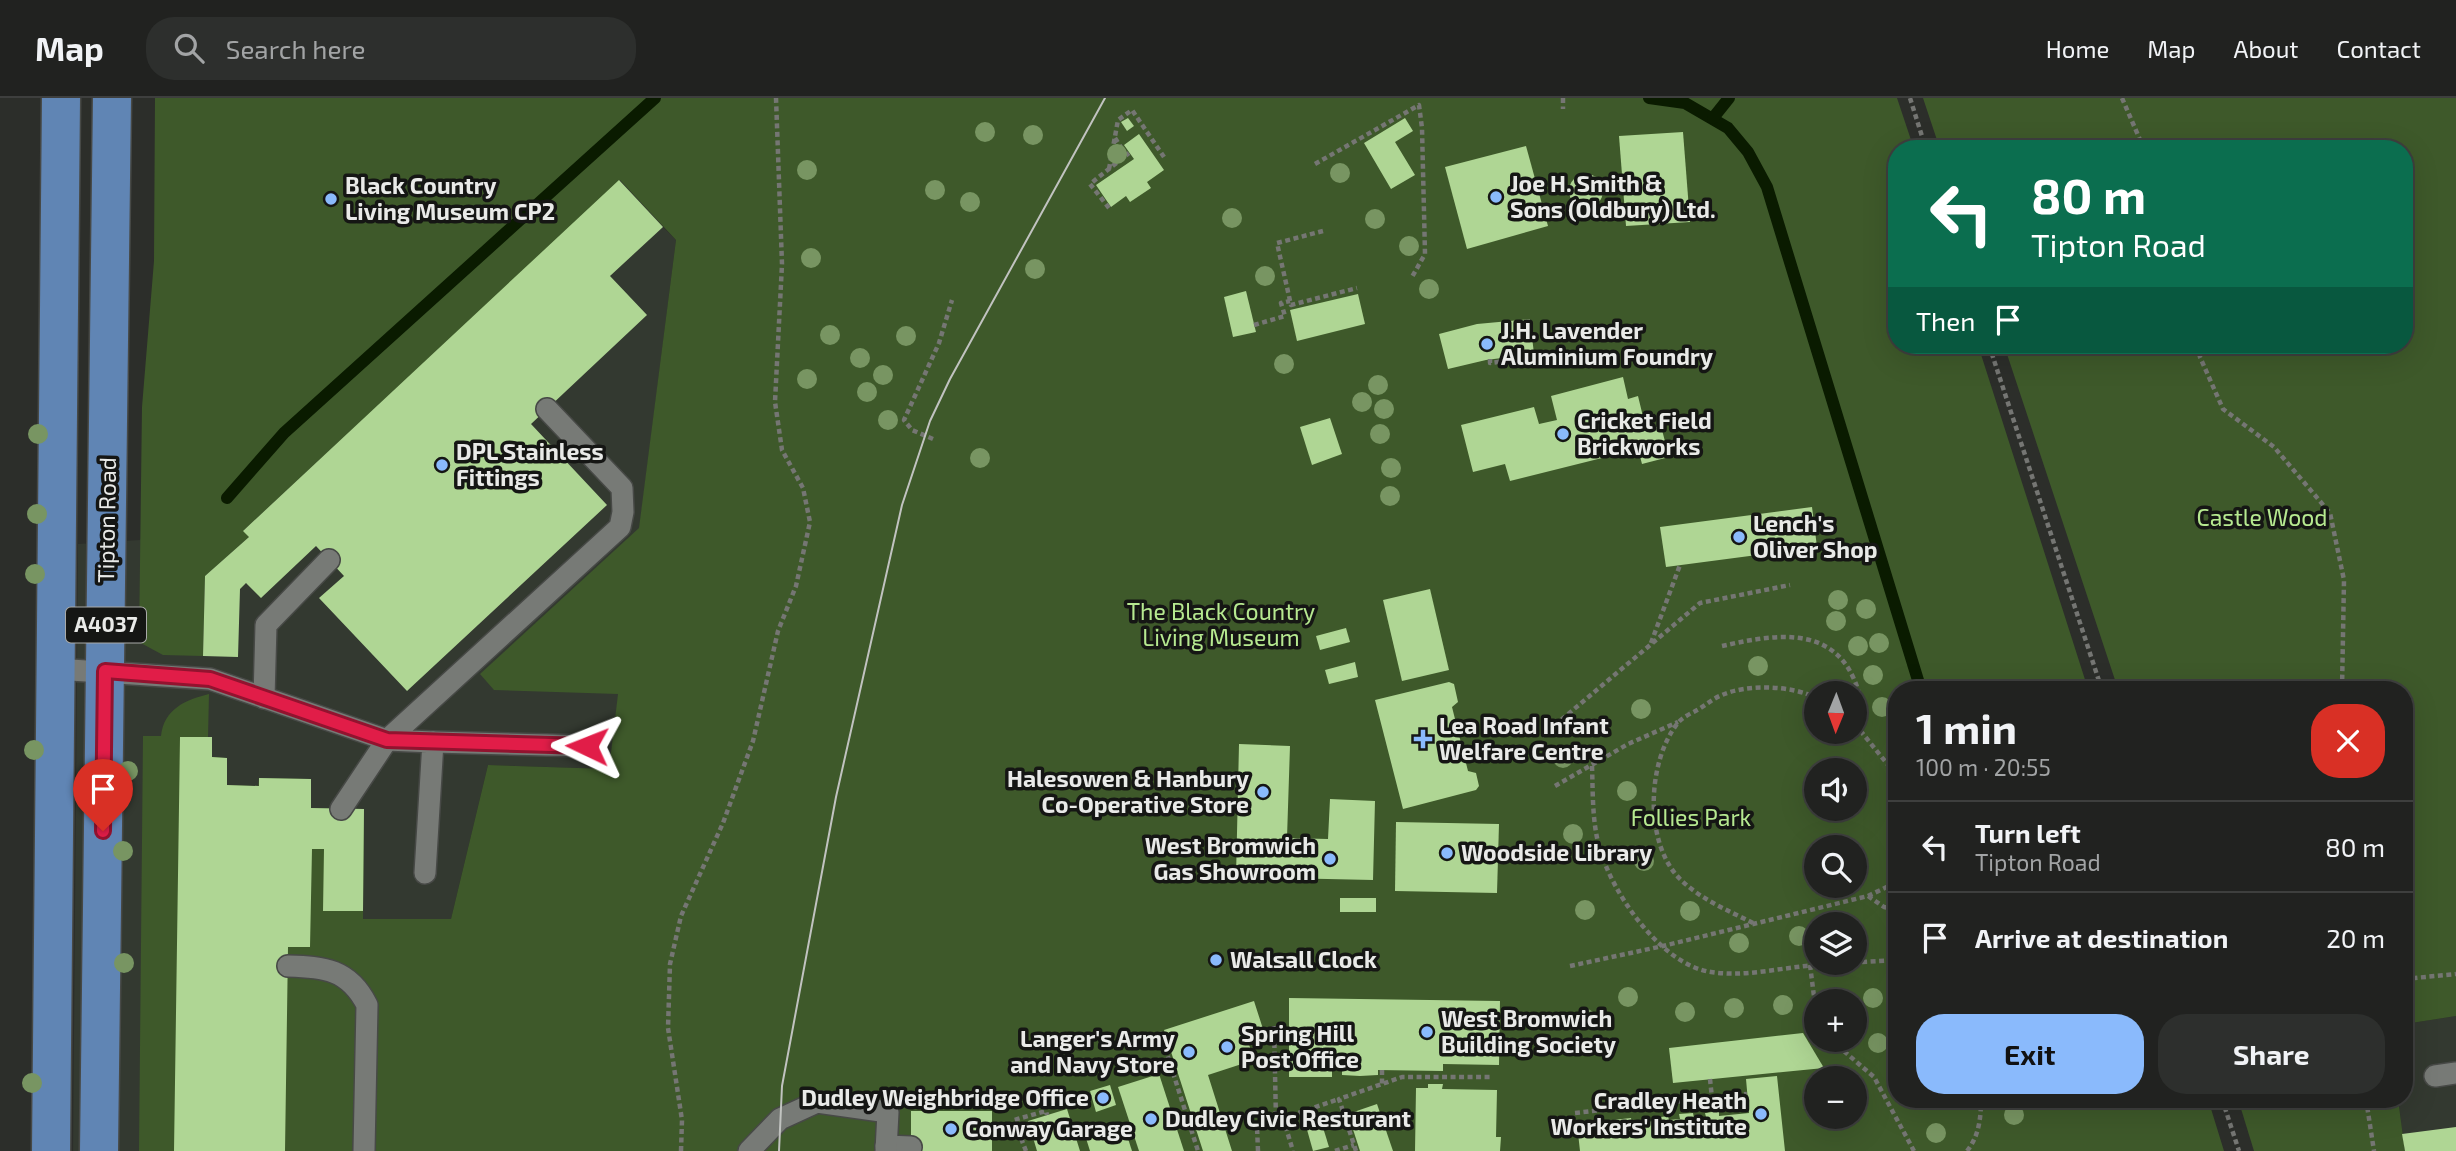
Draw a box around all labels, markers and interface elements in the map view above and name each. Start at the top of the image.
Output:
search box [146,17,636,80]
text: Map [35,28,104,68]
icon: search [170,29,208,67]
text: Search here [226,33,365,64]
text: Home [2046,34,2109,63]
text: Map [2147,34,2195,63]
text: About [2233,34,2299,63]
text: Contact [2337,34,2421,63]
text: 80 m [2031,165,2146,224]
icon: left [1916,168,2007,259]
place label: Joe H. Smith & Sons (Oldbury) Ltd. [1510,169,1716,223]
place label: Black Country Living Museum CP2 [345,171,555,225]
marker: Joe H. Smith & Sons (Oldbury) Ltd. [1488,189,1504,205]
marker: Black Country Living Museum CP2 [323,191,339,207]
text: Tipton Road [2031,225,2206,263]
icon: arrive [1989,301,2027,339]
text: Then [1916,305,1975,336]
place label: J.H. Lavender Aluminium Foundry [1501,316,1713,370]
marker: J.H. Lavender Aluminium Foundry [1479,336,1495,352]
place label: Cricket Field Brickworks [1577,406,1712,460]
marker: Cricket Field Brickworks [1555,426,1571,442]
place label: DPL Stainless Fittings [456,437,604,491]
street label: Tipton Road [91,457,121,583]
marker: DPL Stainless Fittings [434,457,450,473]
park label: Castle Wood [2197,503,2327,531]
place label: Lench's Oliver Shop [1753,509,1878,563]
marker: Lench's Oliver Shop [1731,529,1747,545]
park label: The Black Country Living Museum [1127,597,1315,651]
road number: A4037 [66,608,146,642]
north arrow [1804,681,1867,744]
map controls [1804,681,1867,1129]
text: 1 min [1916,702,2017,752]
button: close [2311,704,2385,778]
position arrow [550,709,624,783]
place label: Lea Road Infant Welfare Centre [1439,711,1609,765]
marker: Lea Road Infant Welfare Centre [1413,729,1433,749]
text: 100 m · 20:55 [1916,753,2051,781]
button: sound [1804,758,1867,821]
pin [73,759,133,831]
place label: Halesowen & Hanbury Co-Operative Store [1007,764,1249,818]
icon: arrive [84,770,122,808]
marker: Halesowen & Hanbury Co-Operative Store [1255,784,1271,800]
park label: Follies Park [1631,803,1752,831]
text: Turn left [1975,817,2081,848]
icon: left [1916,828,1954,866]
place label: West Bromwich Gas Showroom [1145,831,1316,885]
text: 80 m [2325,831,2385,862]
button: search [1804,835,1867,898]
place label: Woodside Library [1461,838,1652,866]
marker: Woodside Library [1439,845,1455,861]
text: Tipton Road [1975,848,2101,876]
marker: West Bromwich Gas Showroom [1322,851,1338,867]
button: layers [1804,912,1867,975]
icon: arrive [1916,919,1954,957]
text: Arrive at destination [1975,922,2228,953]
text: 20 m [2326,922,2385,953]
place label: Walsall Clock [1230,945,1377,973]
marker: Walsall Clock [1208,952,1224,968]
button: + [1804,989,1867,1052]
place label: West Bromwich Building Society [1441,1004,1616,1058]
button: Exit [1916,1014,2144,1094]
button: Share [2158,1014,2385,1094]
place label: Spring Hill Post Office [1241,1019,1359,1073]
place label: Langer's Army and Navy Store [1010,1024,1175,1078]
marker: West Bromwich Building Society [1419,1024,1435,1040]
marker: Spring Hill Post Office [1219,1039,1235,1055]
marker: Langer's Army and Navy Store [1181,1044,1197,1060]
button: − [1804,1066,1867,1129]
place label: Dudley Weighbridge Office [801,1083,1089,1111]
place label: Cradley Heath Workers' Institute [1551,1086,1747,1140]
marker: Dudley Weighbridge Office [1095,1090,1111,1106]
place label: Dudley Civic Resturant [1165,1104,1411,1132]
marker: Cradley Heath Workers' Institute [1753,1106,1769,1122]
marker: Dudley Civic Resturant [1143,1111,1159,1127]
place label: Conway Garage [965,1114,1133,1142]
marker: Conway Garage [943,1121,959,1137]

